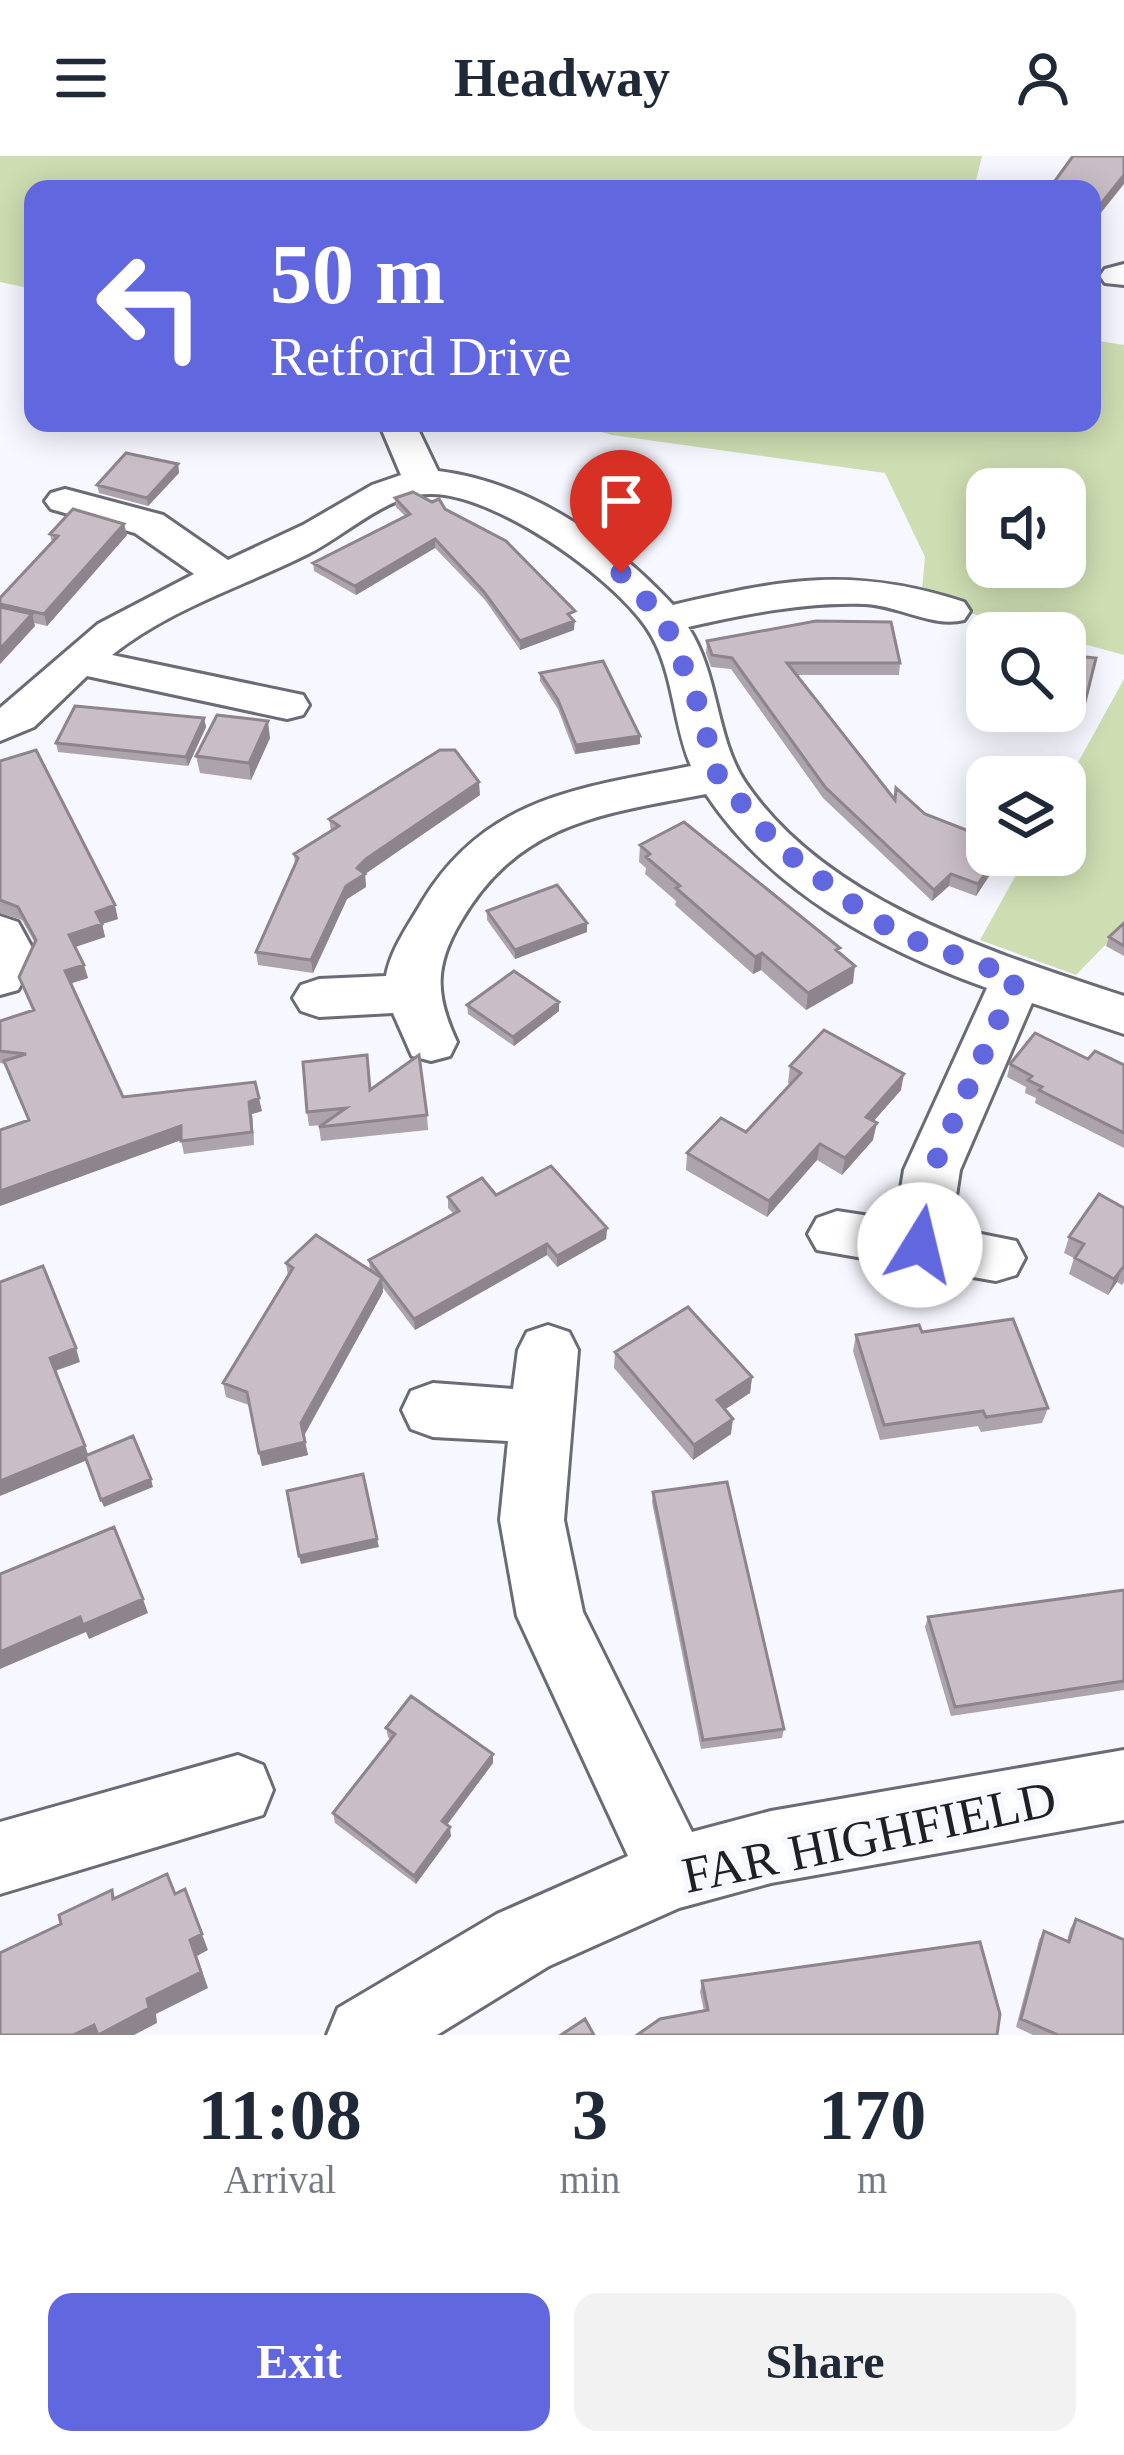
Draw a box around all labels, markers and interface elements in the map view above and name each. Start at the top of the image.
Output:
icon: menu [48,45,114,111]
icon: person [1010,45,1076,111]
text: Headway [454,48,670,108]
icon: left [72,228,228,384]
text: 50 m [270,228,445,321]
text: Retford Drive [270,327,571,387]
pin [570,450,672,573]
icon: arrive [588,468,654,534]
map controls [966,468,1086,876]
button: sound [966,468,1086,588]
button: search [966,612,1086,732]
button: layers [966,756,1086,876]
position arrow [857,1182,983,1308]
street label: FAR HIGHFIELD [677,1770,1061,1904]
text: 11:08 [198,2075,362,2155]
text: 3 [572,2075,608,2155]
text: 170 [818,2075,926,2155]
text: Arrival [224,2158,336,2201]
text: min [560,2158,620,2201]
text: m [857,2158,887,2201]
button: Exit [48,2293,550,2431]
button: Share [574,2293,1076,2431]

